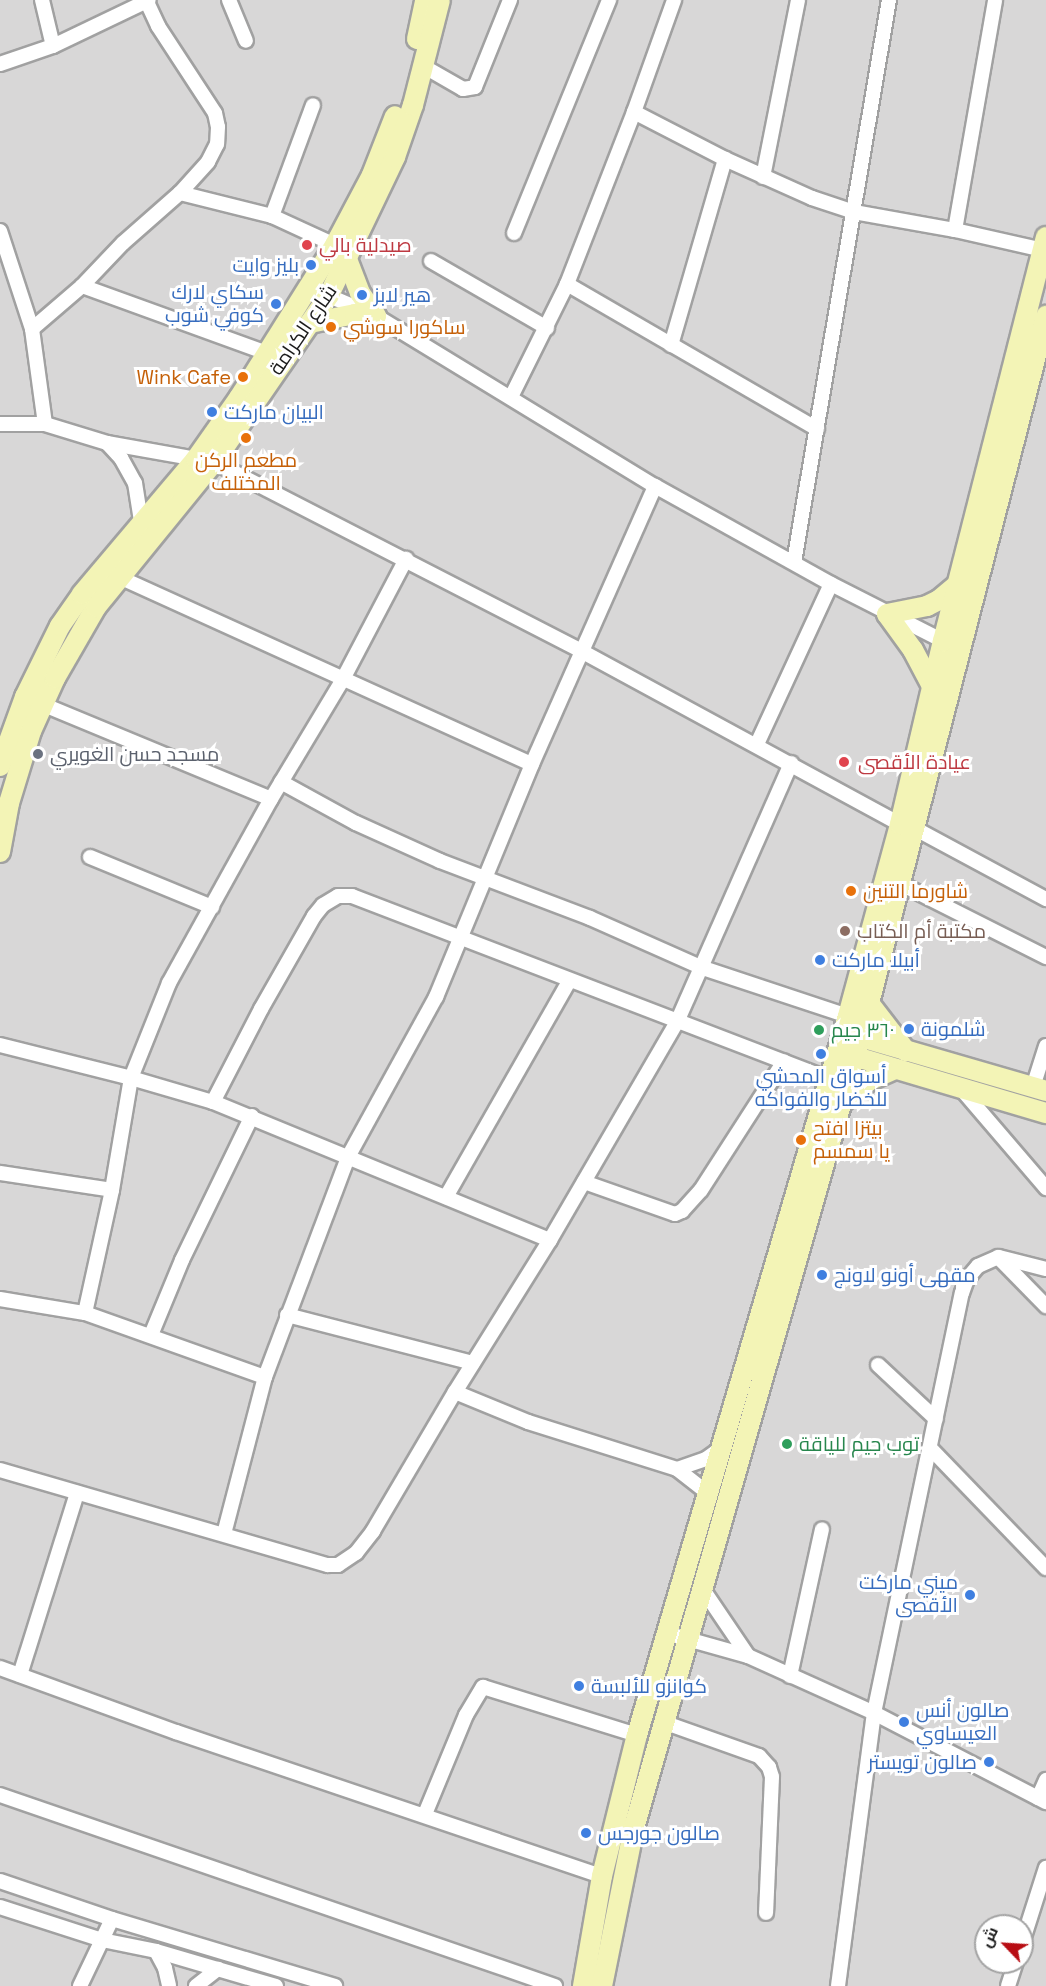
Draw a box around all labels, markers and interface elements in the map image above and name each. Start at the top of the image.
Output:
place label: صيدلية بالي [319,233,412,257]
marker: صيدلية بالي [300,238,314,252]
place label: بليز وايت [233,253,299,277]
marker: بليز وايت [304,258,318,272]
place label: سكاي لارك كوفي شوب [165,280,264,327]
street label: شارع الكرامة [264,280,342,380]
place label: هير لابز [374,283,431,307]
marker: هير لابز [355,288,369,302]
marker: سكاي لارك كوفي شوب [269,297,283,311]
place label: ساكورا سوشي [343,315,466,339]
marker: ساكورا سوشي [324,320,338,334]
place label: Wink Cafe [137,365,231,389]
marker: Wink Cafe [236,370,250,384]
place label: البيان ماركت [224,400,324,424]
marker: البيان ماركت [205,405,219,419]
marker: مطعم الركن المختلف [239,431,253,445]
place label: مطعم الركن المختلف [195,448,297,495]
place label: مسجد حسن الغويري [50,742,219,766]
marker: مسجد حسن الغويري [31,747,45,761]
place label: عيادة الأقصى [858,750,971,774]
marker: عيادة الأقصى [835,753,853,771]
place label: شاورما التنين [863,879,968,903]
marker: شاورما التنين [844,884,858,898]
place label: مكتبة أم الكتاب [857,919,986,943]
marker: مكتبة أم الكتاب [838,924,852,938]
place label: أبيلا ماركت [832,948,920,972]
marker: أبيلا ماركت [813,953,827,967]
place label: شلمونة [921,1017,986,1041]
place label: ٣٦٠ جيم [831,1018,894,1042]
marker: شلمونة [902,1022,916,1036]
marker: ٣٦٠ جيم [812,1023,826,1037]
marker: أسواق المحشي للخضار والفواكه [814,1047,828,1061]
place label: أسواق المحشي للخضار والفواكه [755,1064,887,1111]
place label: بيتزا افتح يا سمسم [813,1116,890,1163]
marker: بيتزا افتح يا سمسم [794,1133,808,1147]
place label: مقهى أونو لاونج [834,1263,976,1287]
marker: مقهى أونو لاونج [815,1268,829,1282]
place label: توب جيم للياقة [799,1432,919,1456]
marker: توب جيم للياقة [780,1437,794,1451]
place label: ميني ماركت الأقصى [859,1571,958,1618]
marker: ميني ماركت الأقصى [963,1588,977,1602]
place label: كوانزو للألبسة [591,1674,707,1698]
marker: كوانزو للألبسة [572,1679,586,1693]
place label: صالون أنس العيساوي [916,1698,1009,1745]
marker: صالون أنس العيساوي [897,1715,911,1729]
place label: صالون تويستر [868,1750,977,1774]
marker: صالون تويستر [982,1755,996,1769]
place label: صالون جورجس [598,1821,720,1845]
marker: صالون جورجس [579,1826,593,1840]
north arrow [974,1914,1034,1974]
text: ش [975,1923,1003,1951]

